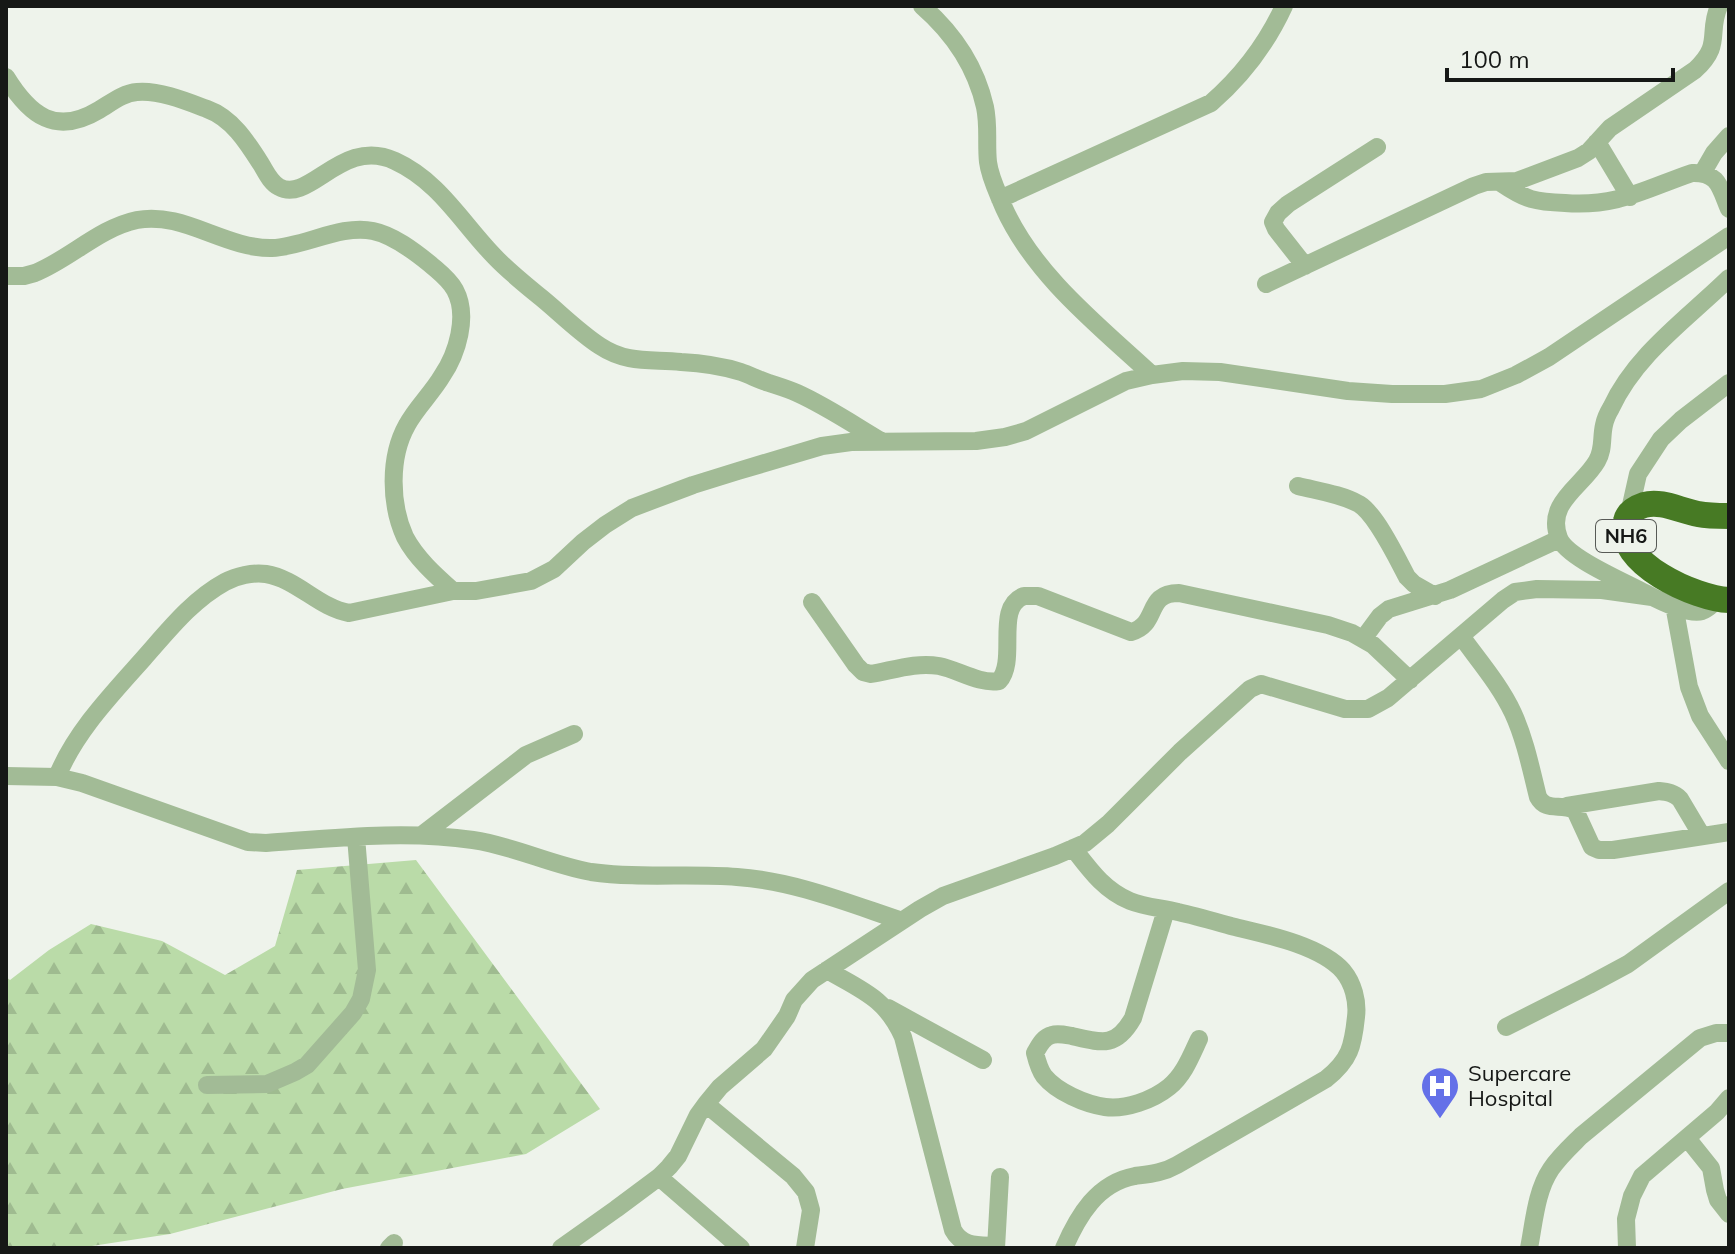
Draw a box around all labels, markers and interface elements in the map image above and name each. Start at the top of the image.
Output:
scale bar [1447,32,1673,82]
text: 100 m [1459,44,1530,74]
road number: NH6 [1596,520,1656,552]
place label: Supercare Hospital [1468,1059,1571,1112]
hospital icon: Supercare Hospital [1419,1065,1461,1120]

